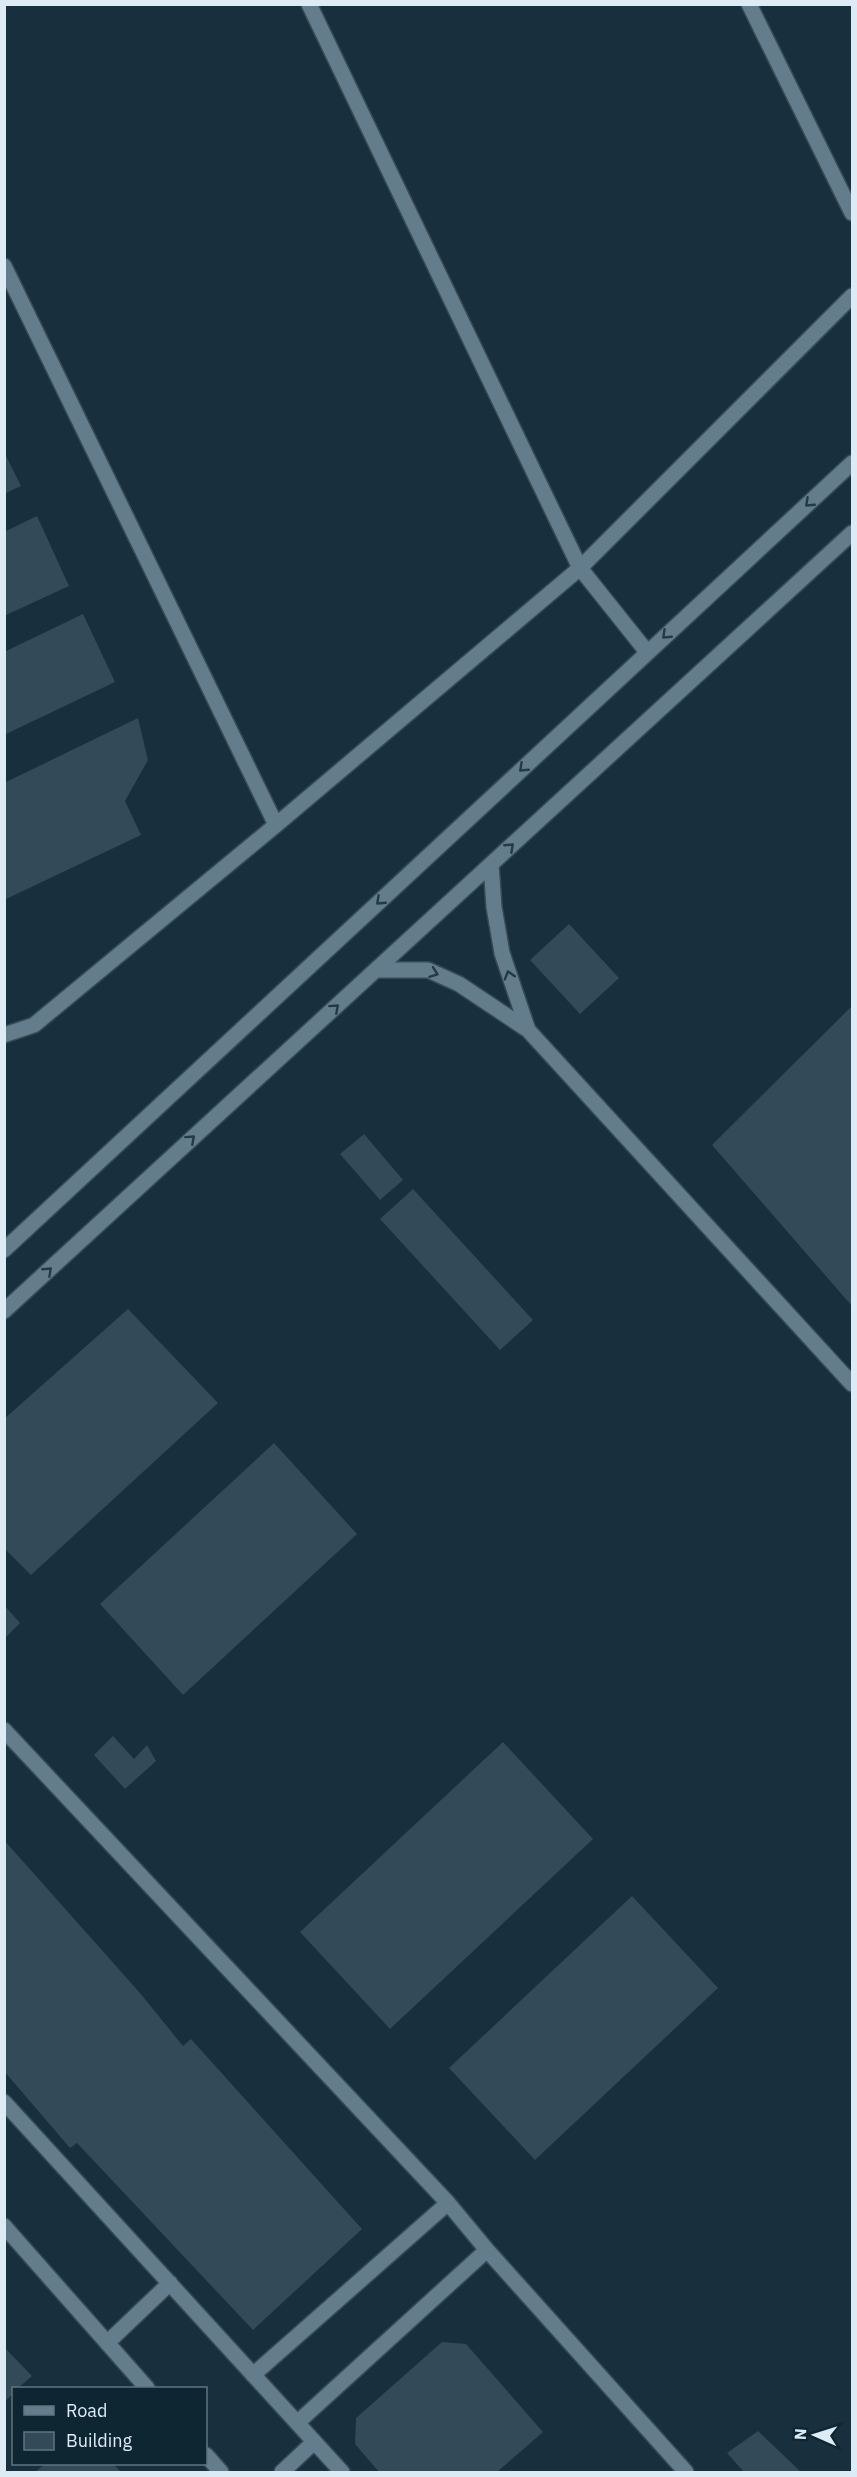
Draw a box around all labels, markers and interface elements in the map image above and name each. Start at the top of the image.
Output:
one-way arrow [806,496,816,507]
one-way arrow [662,628,673,639]
one-way arrow [519,761,530,772]
one-way arrow [503,843,513,854]
one-way arrow [377,893,388,904]
one-way arrow [428,966,438,979]
one-way arrow [504,970,516,981]
one-way arrow [328,1004,339,1015]
one-way arrow [184,1135,195,1146]
one-way arrow [41,1267,51,1278]
legend [12,2387,207,2465]
text: Road [66,2399,107,2422]
north arrow [785,2405,845,2465]
text: N [790,2428,810,2441]
text: Building [66,2429,133,2452]

